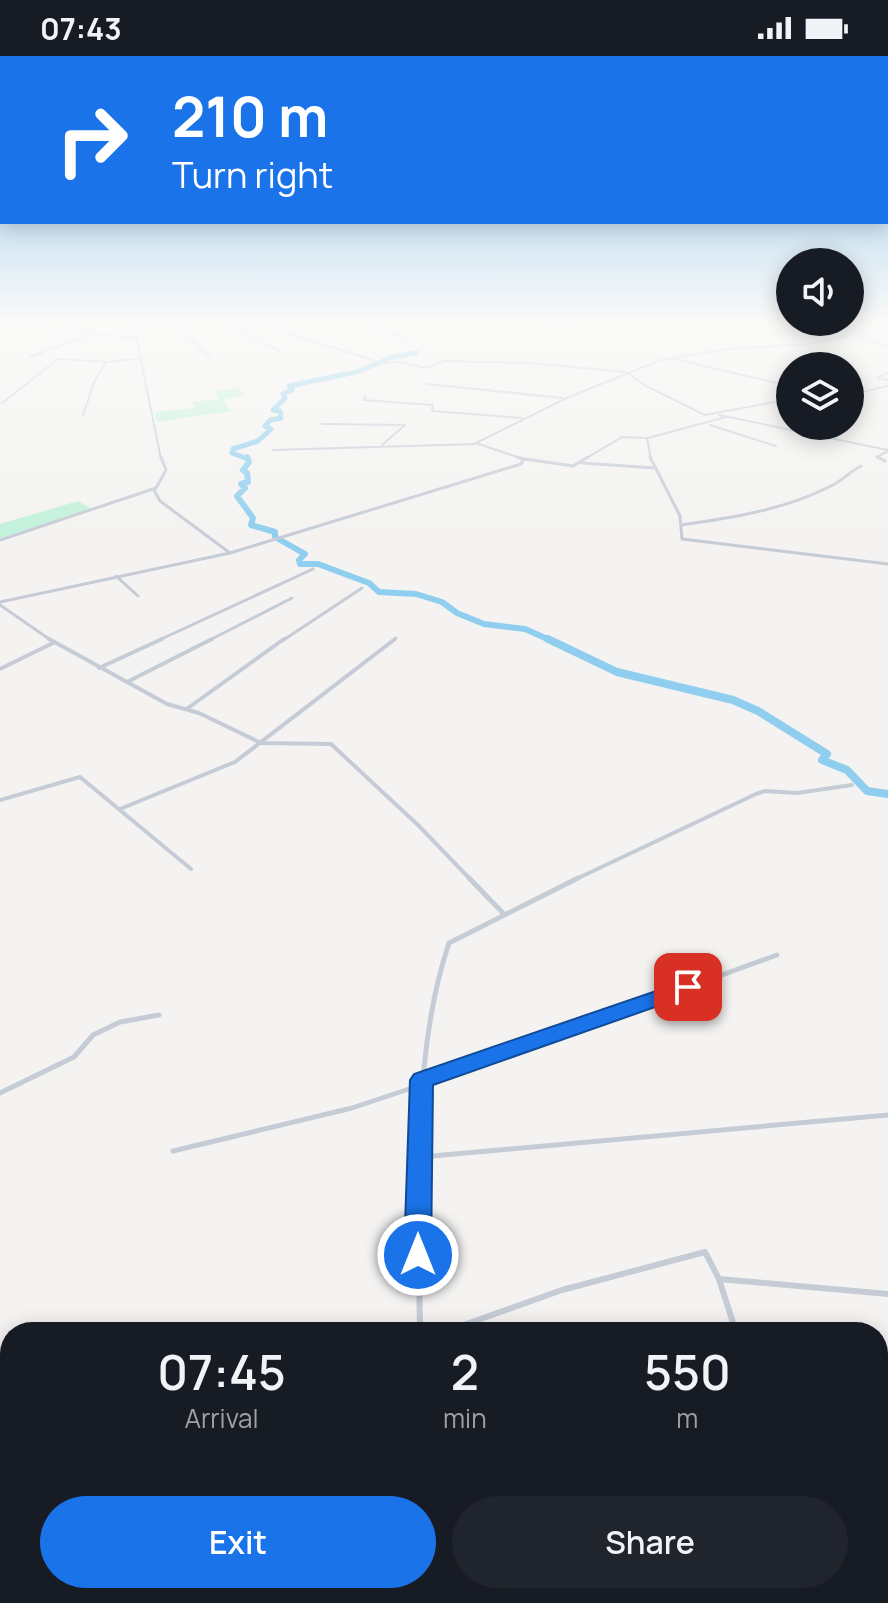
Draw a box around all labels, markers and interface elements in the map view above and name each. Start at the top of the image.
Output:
text: 07:43 [40,8,122,49]
text: 210 m [172,77,328,154]
icon: right [40,88,144,192]
text: Turn right [172,150,333,199]
map controls [776,248,864,440]
button: sound [776,248,864,336]
button: layers [776,352,864,440]
pin [654,953,722,1021]
icon: arrive [666,965,710,1009]
position arrow [376,1213,460,1297]
text: 07:45 [157,1339,286,1404]
text: 2 [451,1339,479,1404]
text: 550 [644,1339,731,1404]
text: Arrival [184,1400,259,1436]
text: min [443,1400,487,1436]
text: m [676,1400,698,1436]
button: Exit [40,1496,436,1588]
button: Share [452,1496,848,1588]

